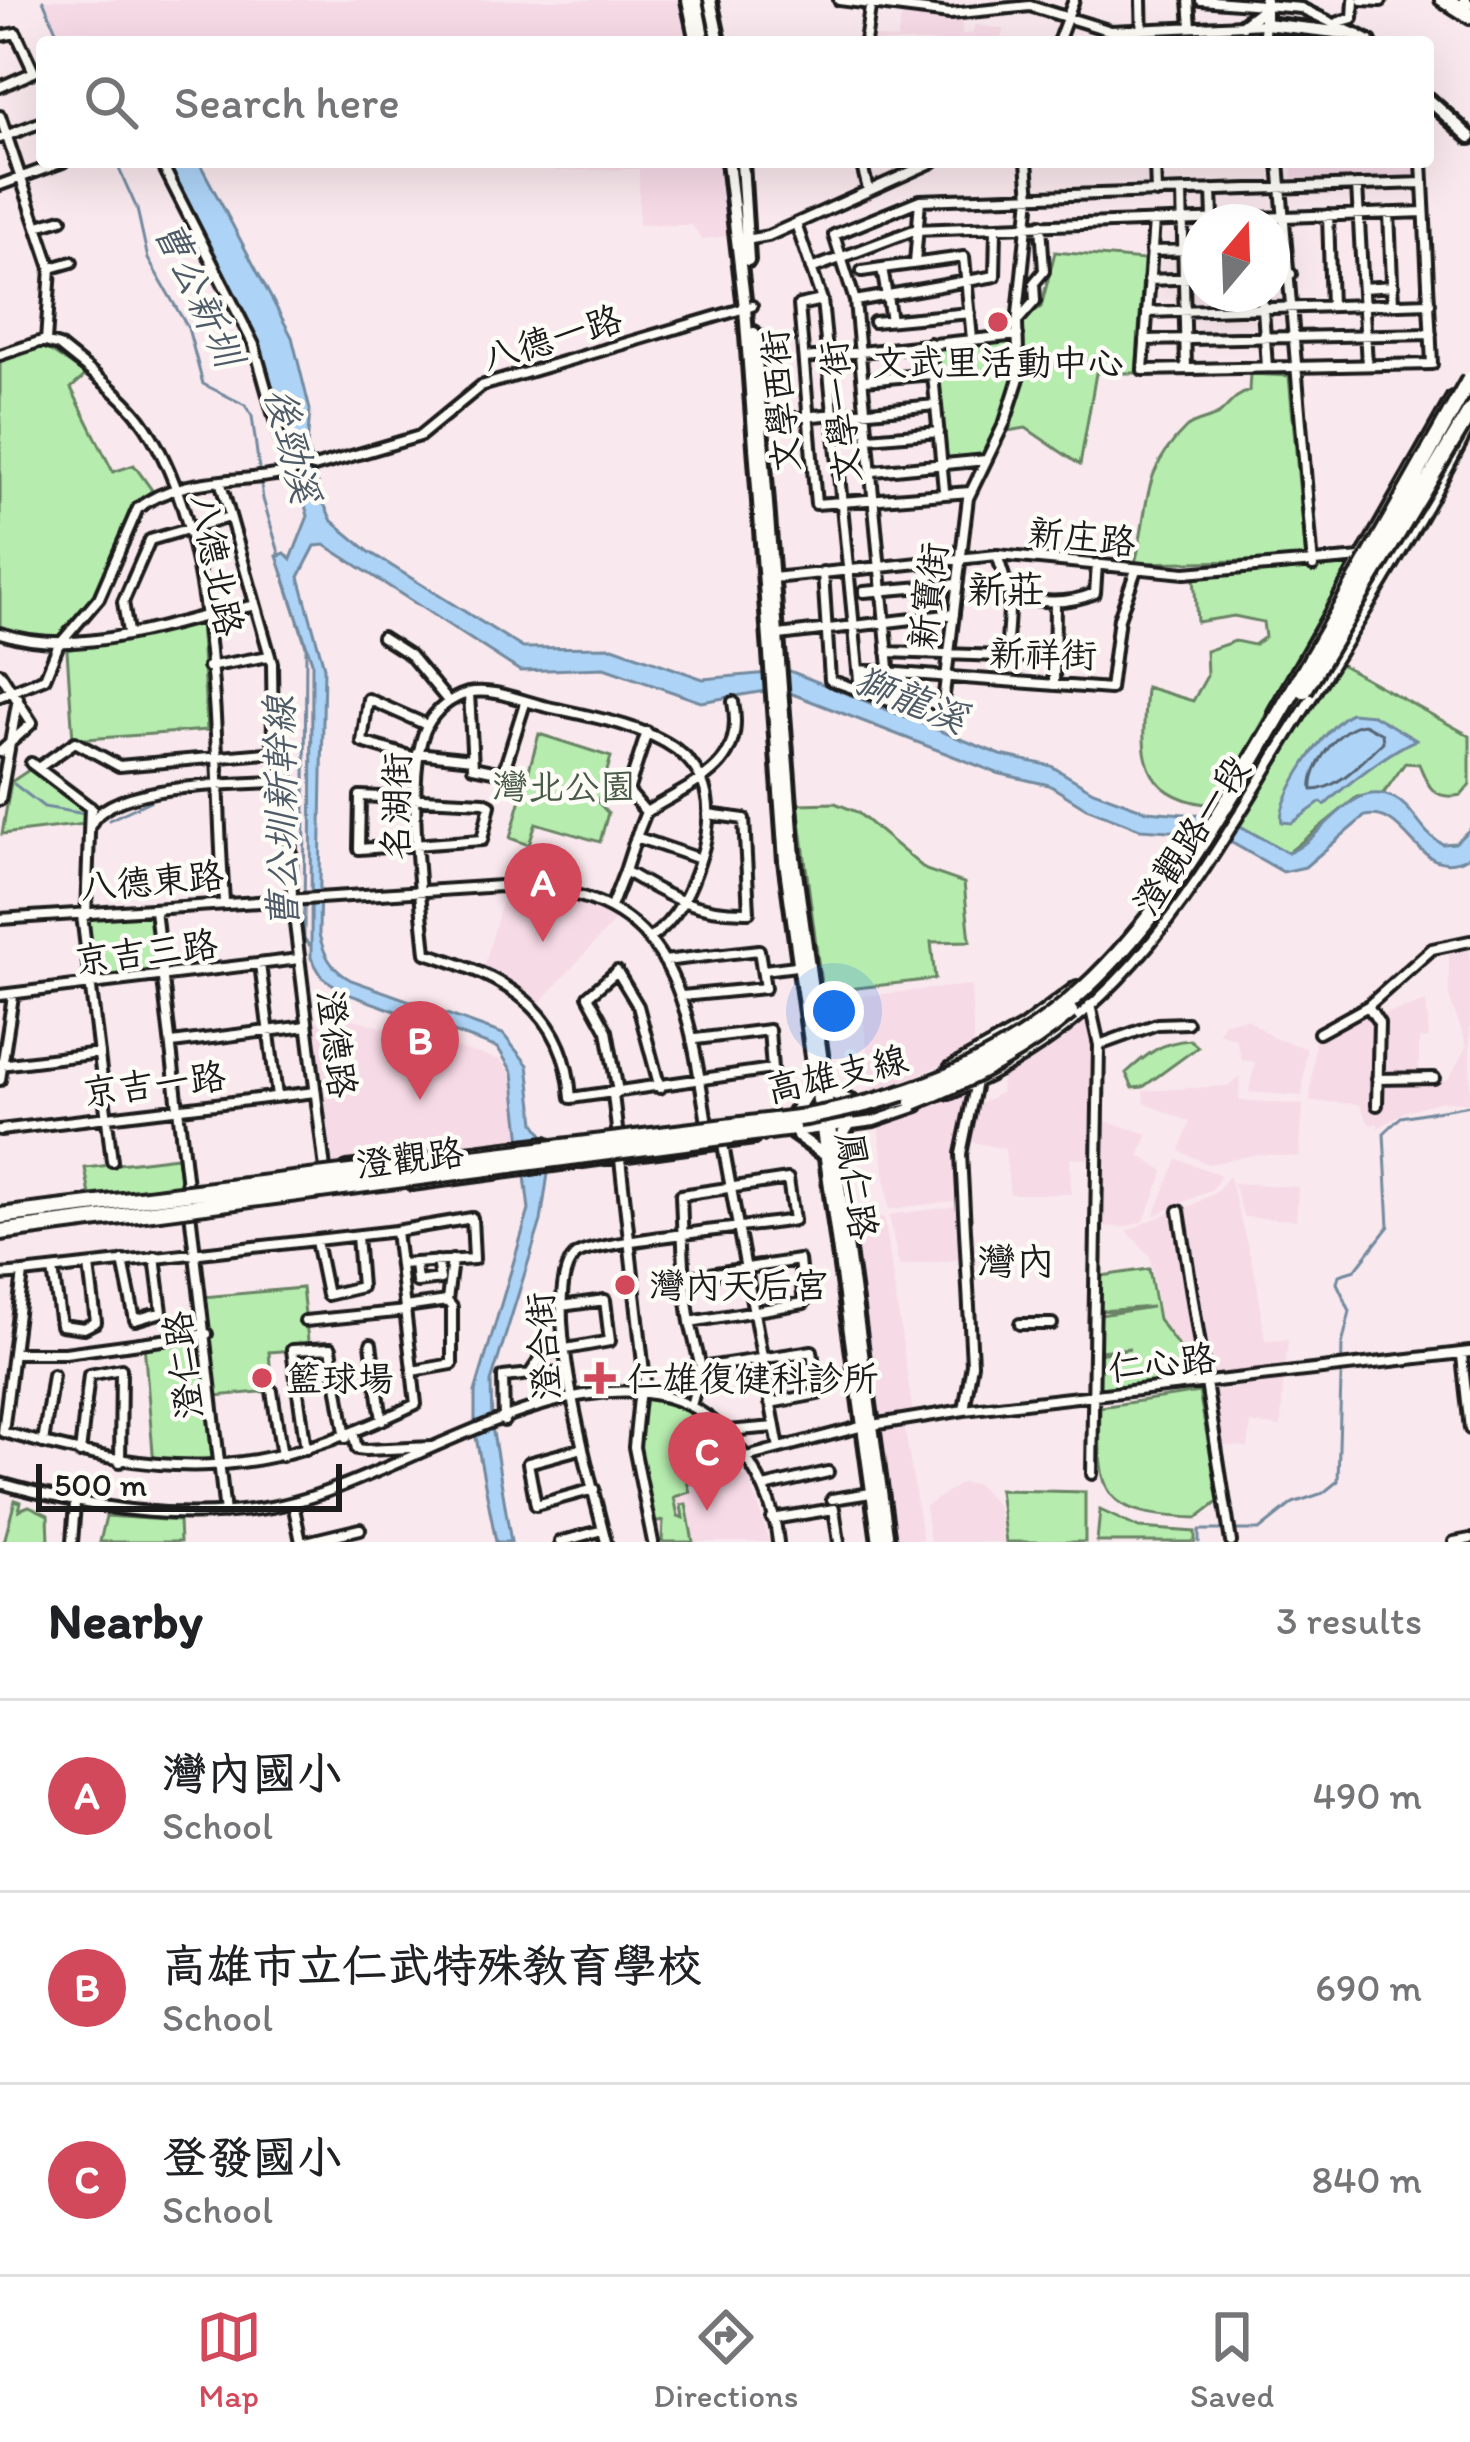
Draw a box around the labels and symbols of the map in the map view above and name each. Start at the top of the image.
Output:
north arrow [1182,204,1290,312]
water label: 曹公新圳 [145,212,255,377]
street label: 八德一路 [477,296,627,380]
marker: 文武里活動中心 [985,309,1011,335]
street label: 文學西街 [752,327,808,475]
street label: 文學一街 [811,338,869,486]
place label: 文武里活動中心 [872,341,1124,384]
water label: 後勁溪 [256,383,330,509]
street label: 八德北路 [182,490,252,640]
street label: 新庄路 [1026,510,1138,564]
street label: 新寶街 [900,540,956,652]
district label: 新莊 [967,566,1045,613]
street label: 新祥街 [989,632,1097,676]
water label: 獅龍溪 [848,655,976,743]
water label: 曹公圳新幹線 [255,694,307,930]
street label: 澄觀路一段 [1124,748,1258,922]
street label: 名湖街 [374,752,418,860]
park label: 灣北公園 [492,765,636,808]
pin: A [504,843,582,942]
street label: 八德東路 [78,853,226,909]
street label: 京吉三路 [72,922,220,982]
your location [804,981,864,1041]
street label: 澄德路 [309,988,365,1100]
pin: B [381,1001,459,1100]
street label: 高雄支線 [762,1037,912,1111]
street label: 京吉一路 [80,1054,228,1114]
street label: 澄觀路 [354,1130,466,1186]
street label: 鳳仁路 [828,1130,886,1242]
district label: 灣内 [977,1238,1055,1285]
place label: 灣內天后宮 [649,1264,829,1307]
marker: 灣內天后宮 [612,1272,638,1298]
street label: 澄合街 [518,1291,568,1401]
street label: 澄仁路 [155,1309,211,1421]
street label: 仁心路 [1106,1336,1218,1390]
place label: 籃球場 [286,1357,394,1400]
place label: 仁雄復健科診所 [627,1357,879,1400]
marker: 仁雄復健科診所 [584,1362,616,1394]
marker: 籃球場 [249,1365,275,1391]
pin: C [668,1412,746,1511]
scale bar [36,1458,342,1511]

